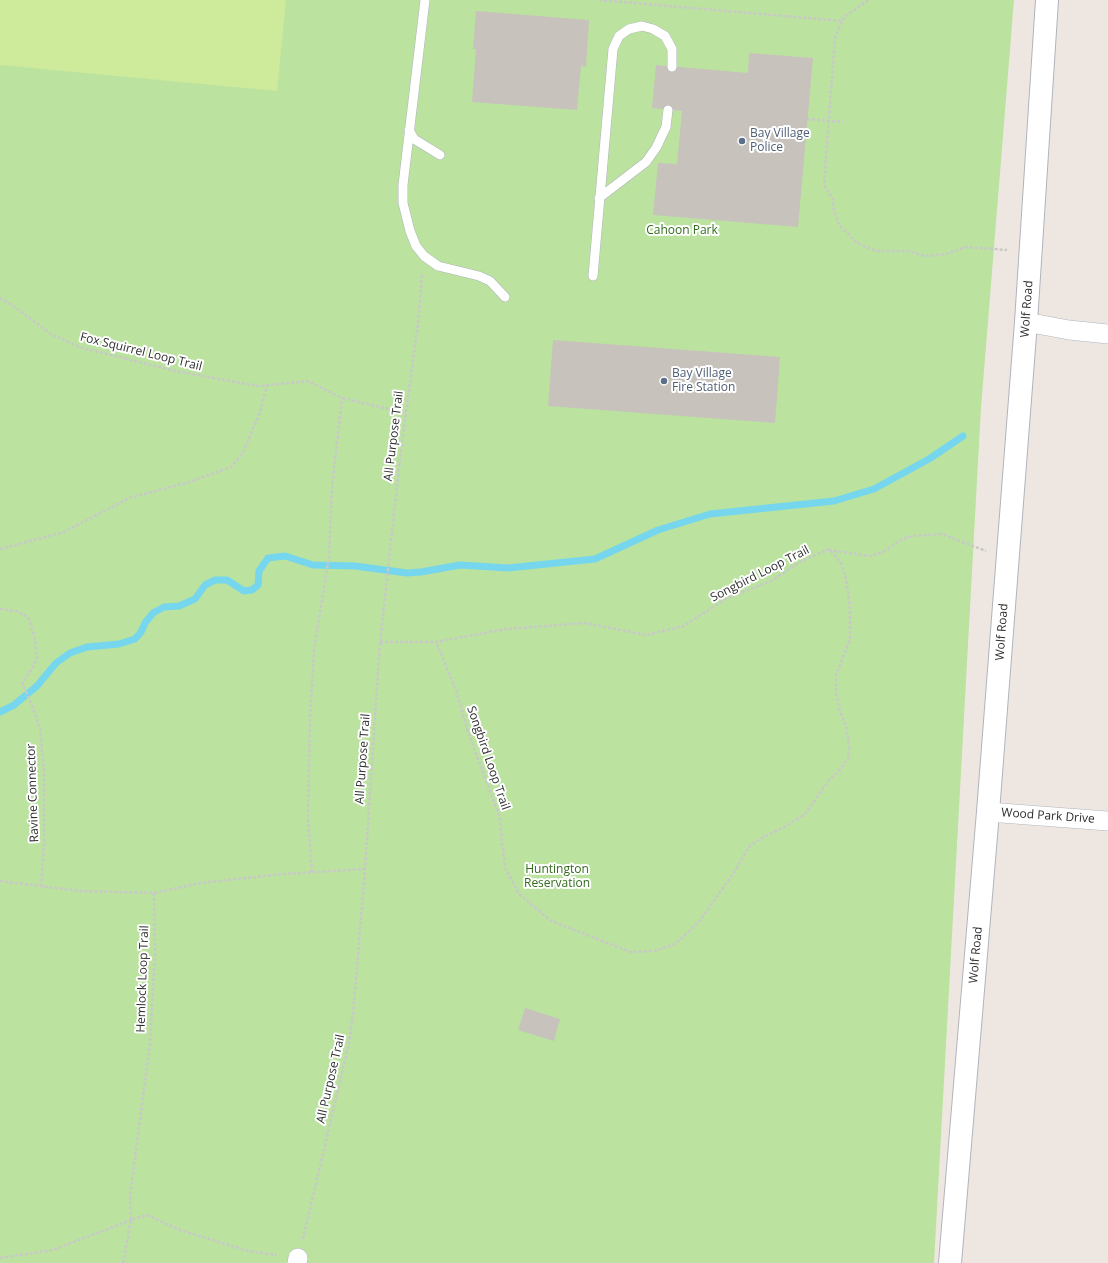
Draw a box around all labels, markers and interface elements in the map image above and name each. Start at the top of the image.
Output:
place label: Bay Village Police [750,127,810,155]
marker: Bay Village Police [737,136,747,146]
park label: Cahoon Park [646,224,718,238]
street label: Wolf Road [1018,280,1036,338]
street label: Fox Squirrel Loop Trail [79,330,203,374]
place label: Bay Village Fire Station [672,367,735,395]
marker: Bay Village Fire Station [659,376,669,386]
street label: All Purpose Trail [381,390,407,482]
street label: Songbird Loop Trail [708,543,812,605]
street label: Wolf Road [993,603,1011,661]
street label: Songbird Loop Trail [463,704,513,812]
street label: All Purpose Trail [353,713,373,805]
street label: Ravine Connector [24,743,42,843]
street label: Wood Park Drive [1001,806,1095,826]
park label: Huntington Reservation [524,863,590,891]
street label: Hemlock Loop Trail [134,925,152,1033]
street label: Wolf Road [966,926,986,984]
street label: All Purpose Trail [314,1033,348,1125]

